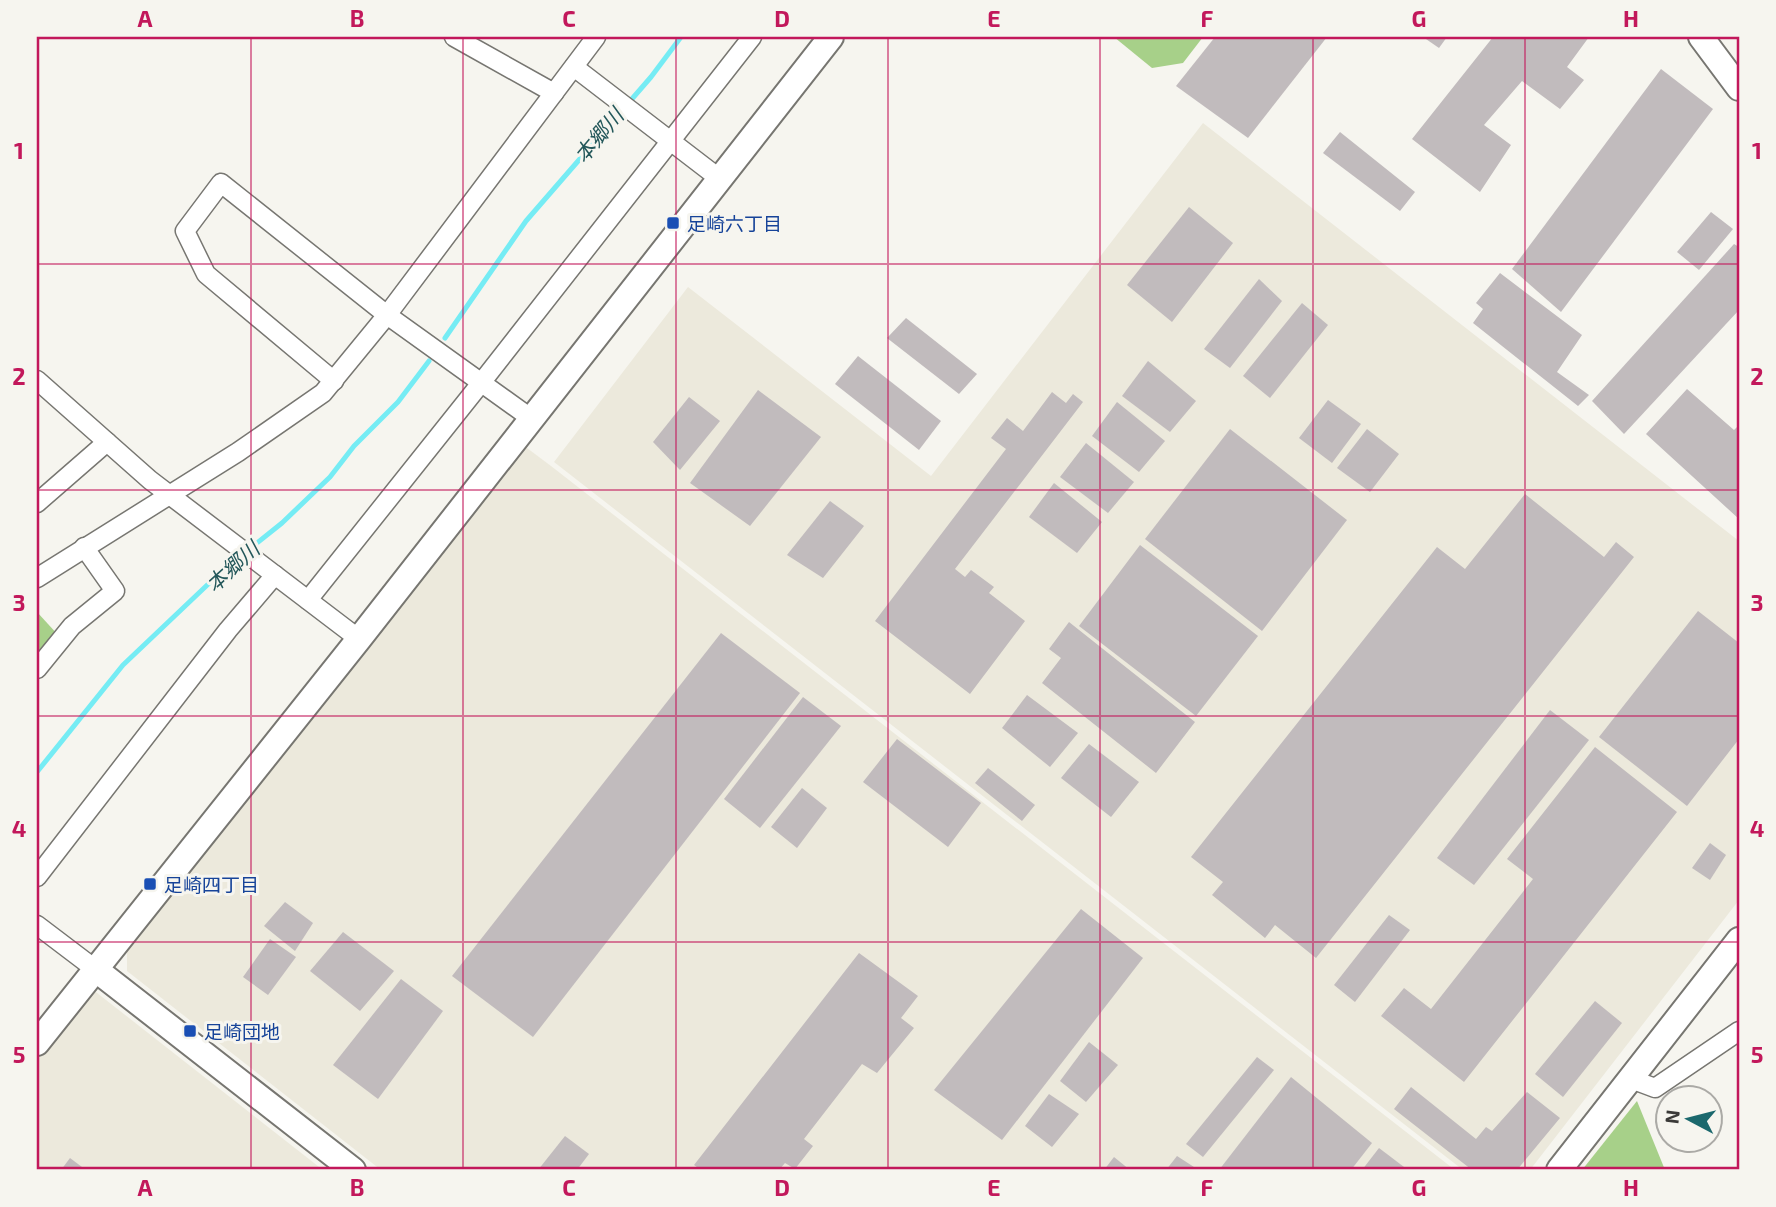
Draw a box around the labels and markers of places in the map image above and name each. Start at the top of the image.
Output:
place label: 足崎六丁目 [687,212,782,235]
marker: 足崎六丁目 [665,215,681,231]
place label: 足崎四丁目 [164,873,259,896]
marker: 足崎四丁目 [142,876,158,892]
place label: 足崎団地 [204,1020,280,1043]
marker: 足崎団地 [182,1023,198,1039]

